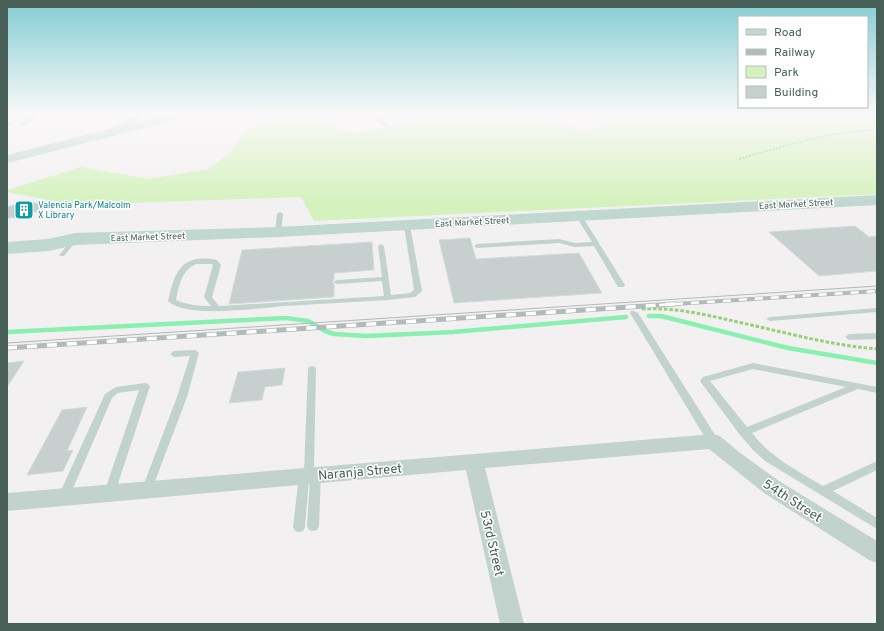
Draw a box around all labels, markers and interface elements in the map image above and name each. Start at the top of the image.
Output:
legend [738,16,868,108]
text: Road [774,25,802,41]
text: Railway [774,45,815,61]
text: Park [774,65,799,81]
text: Building [774,85,818,101]
street label: East Market Street [759,197,834,212]
building icon: Valencia Park/Malcolm X Library [13,199,35,221]
place label: Valencia Park/Malcolm X Library [38,200,131,221]
street label: East Market Street [435,215,510,230]
street label: East Market Street [111,231,185,244]
street label: Naranja Street [317,461,403,485]
street label: 54th Street [759,477,825,527]
street label: 53rd Street [476,509,506,578]

